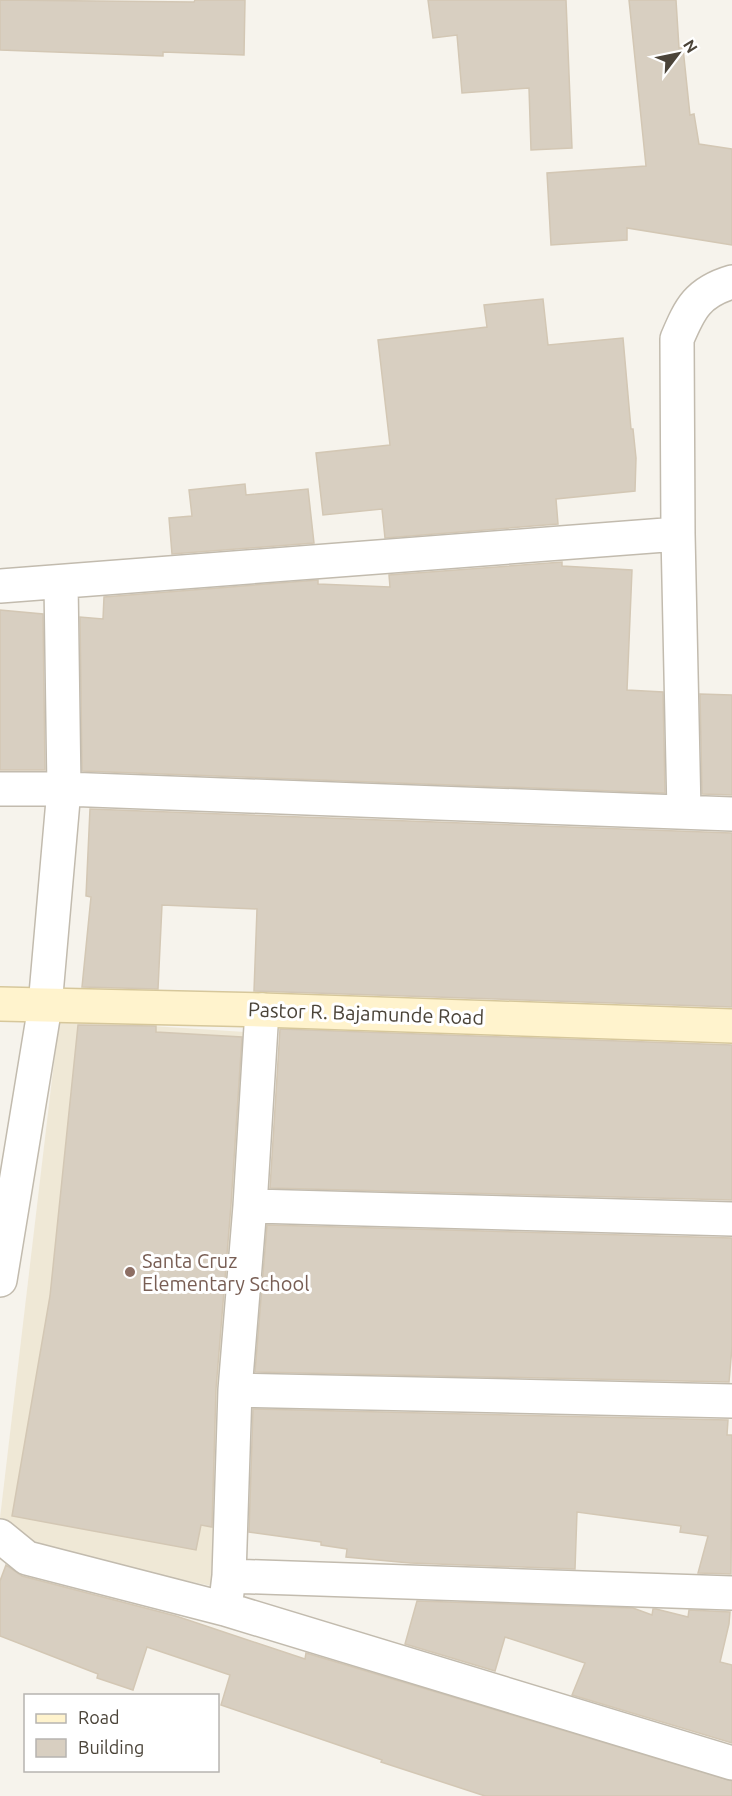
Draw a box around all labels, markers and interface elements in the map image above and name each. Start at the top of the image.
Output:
north arrow [648,24,708,84]
text: N [680,36,702,56]
street label: Pastor R. Bajamunde Road [247,997,485,1029]
place label: Santa Cruz Elementary School [142,1249,309,1295]
marker: Santa Cruz Elementary School [123,1265,137,1279]
legend [24,1694,219,1772]
text: Road [78,1707,120,1727]
text: Building [78,1737,144,1757]

